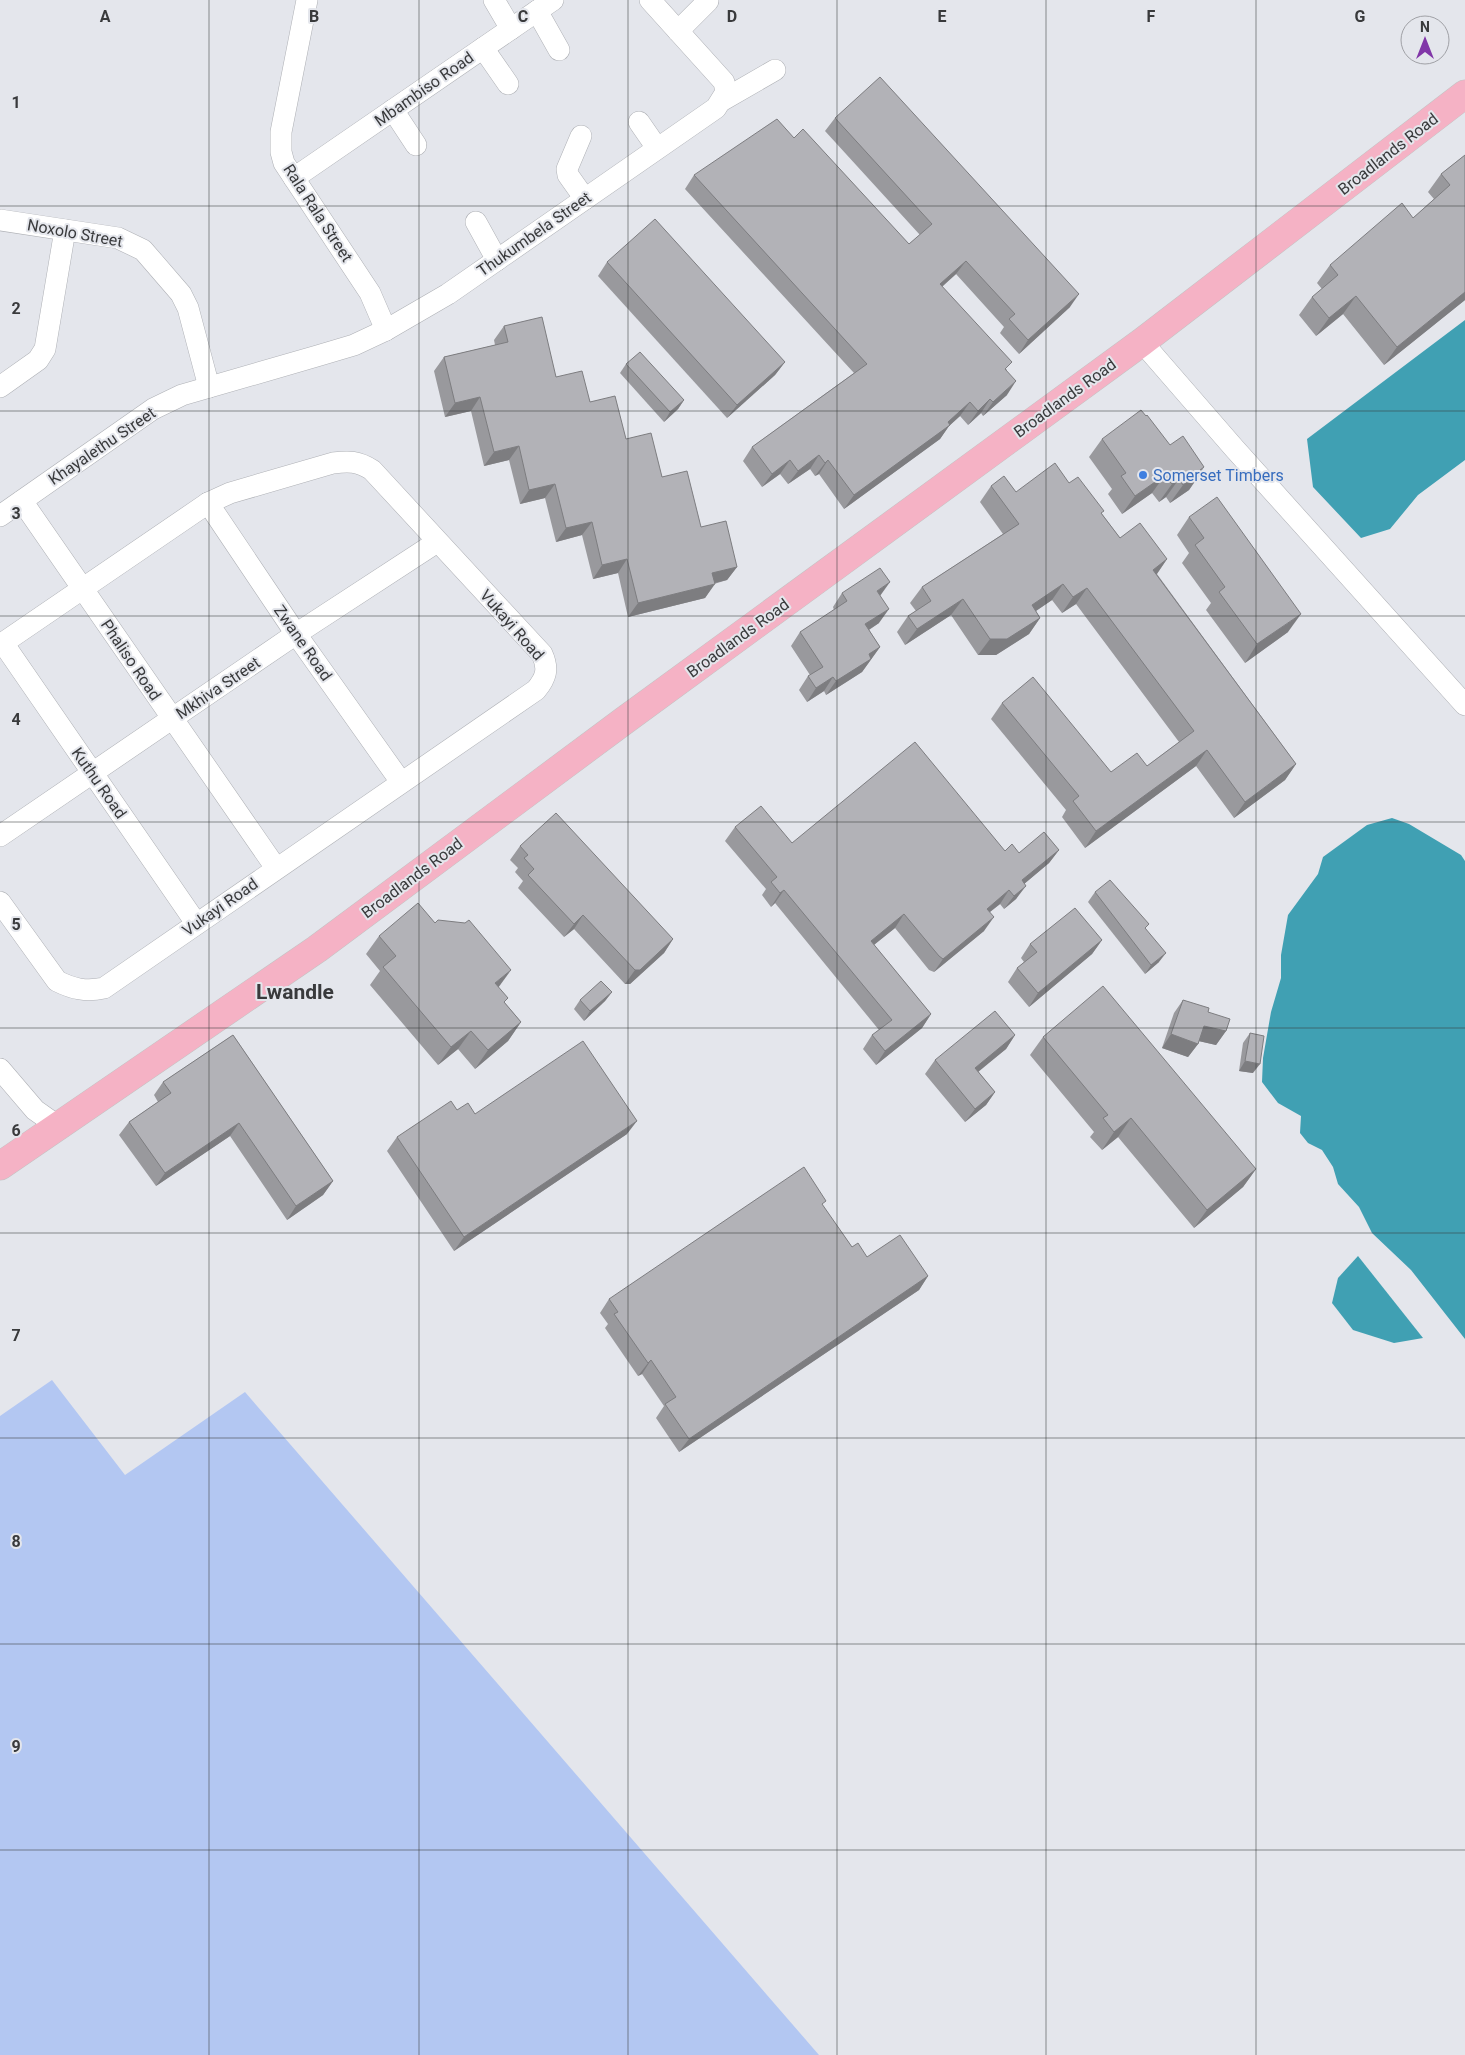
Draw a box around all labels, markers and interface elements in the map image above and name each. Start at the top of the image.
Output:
text: A [100,7,111,26]
text: B [309,7,319,26]
text: C [518,7,528,26]
text: D [727,7,737,26]
text: E [938,7,947,26]
text: F [1147,7,1156,26]
text: G [1355,7,1366,26]
north arrow [1400,15,1450,65]
text: N [1420,19,1430,35]
street label: Mbambiso Road [371,48,477,130]
text: 1 [11,93,21,112]
street label: Broadlands Road [1334,109,1442,199]
street label: Rala Rala Street [279,161,357,265]
street label: Thukumbela Street [474,188,594,280]
street label: Noxolo Street [26,215,124,251]
text: 2 [11,299,21,318]
street label: Broadlands Road [1010,355,1120,441]
street label: Khayalethu Street [45,403,159,489]
place label: Somerset Timbers [1153,466,1284,485]
marker: Somerset Timbers [1137,469,1149,481]
text: 3 [11,504,21,523]
street label: Vukayi Road [476,586,548,664]
street label: Broadlands Road [683,595,793,681]
street label: Zwane Road [270,601,336,685]
street label: Phaliso Road [97,616,165,704]
street label: Mkhiva Street [172,653,264,723]
text: 4 [11,710,21,729]
street label: Kuthu Road [68,744,130,822]
street label: Broadlands Road [358,834,466,922]
street label: Vukayi Road [179,874,261,940]
text: 5 [11,915,21,934]
district label: Lwandle [256,980,334,1004]
text: 6 [11,1121,21,1140]
text: 7 [11,1326,21,1345]
text: 8 [11,1532,21,1551]
text: 9 [11,1737,21,1756]

